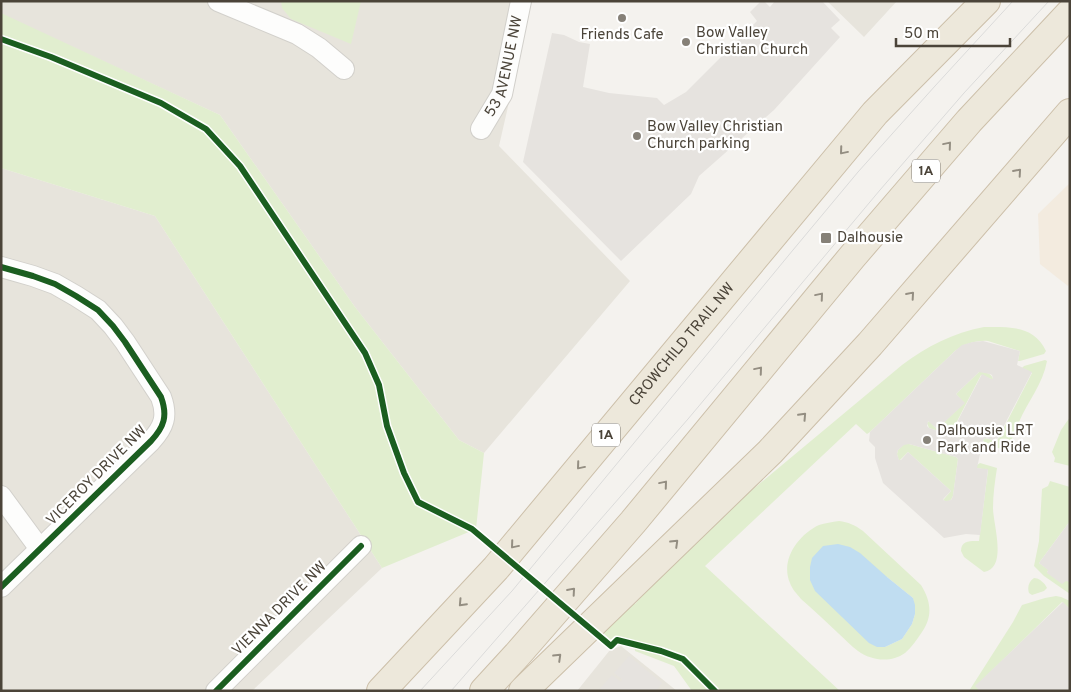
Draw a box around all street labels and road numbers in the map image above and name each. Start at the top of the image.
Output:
street label: 53 AVENUE NW [481,14,527,121]
road number: 1A [912,160,940,182]
street label: CROWCHILD TRAIL NW [625,279,739,410]
street label: VICEROY DRIVE NW [43,422,151,530]
road number: 1A [592,424,620,446]
street label: VIENNA DRIVE NW [229,558,331,660]

